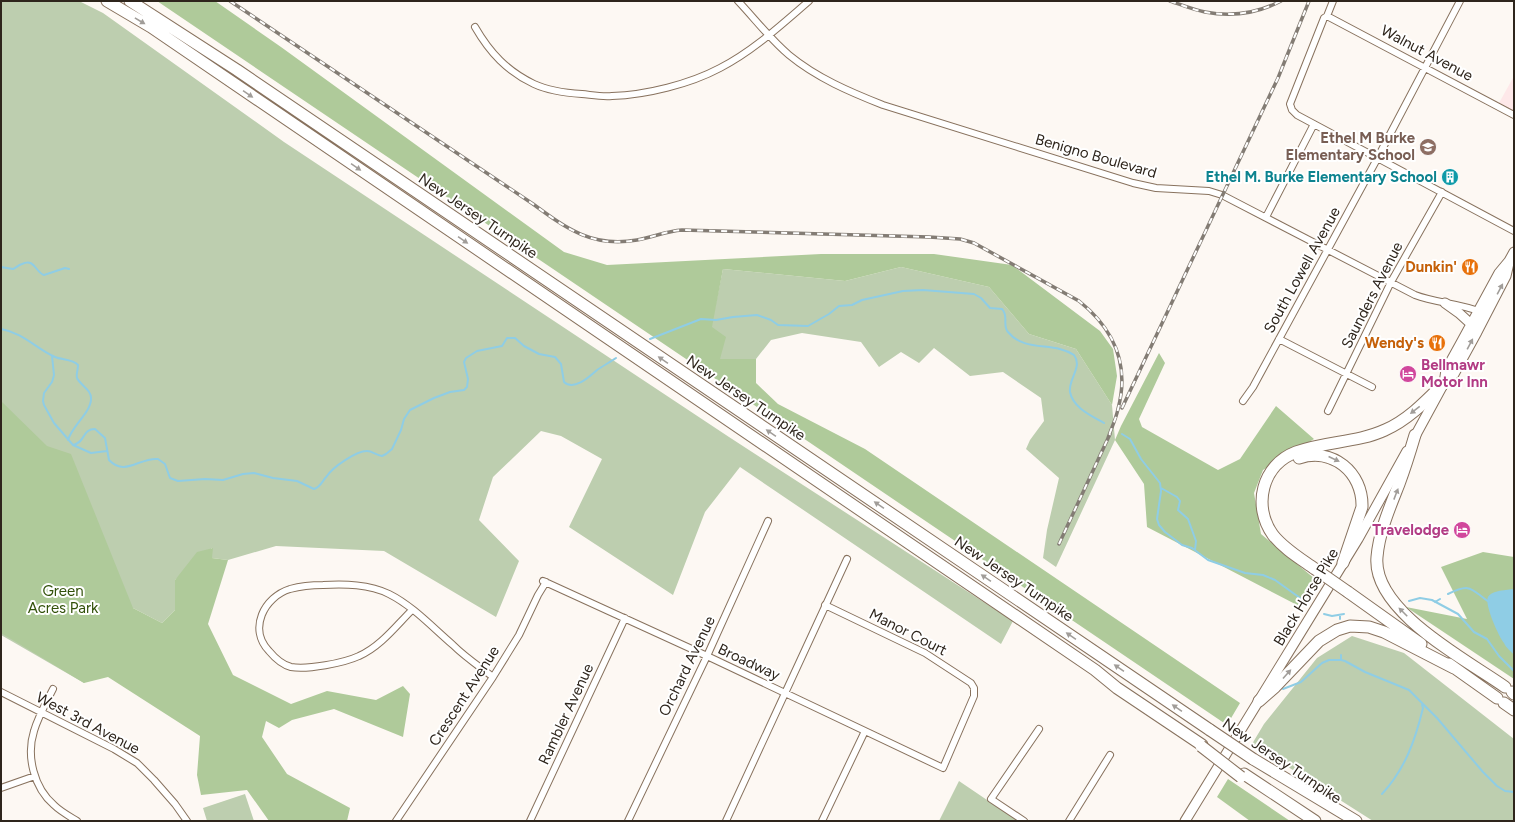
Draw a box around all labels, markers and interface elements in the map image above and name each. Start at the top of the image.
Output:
one-way arrow [134,18,146,25]
street label: Walnut Avenue [1378,21,1476,85]
one-way arrow [243,90,253,98]
place label: Ethel M Burke Elementary School [1286,129,1416,164]
street label: Benigno Boulevard [1033,130,1159,182]
school or university icon: Ethel M Burke Elementary School [1418,137,1438,157]
one-way arrow [350,163,361,171]
building icon: Ethel M. Burke Elementary School [1440,167,1460,187]
place label: Ethel M. Burke Elementary School [1205,168,1437,186]
street label: New Jersey Turnpike [415,169,541,263]
street label: South Lowell Avenue [1260,204,1344,336]
one-way arrow [458,236,468,244]
street label: Saunders Avenue [1337,239,1407,351]
restaurant icon: Dunkin' [1460,257,1480,277]
place label: Dunkin' [1405,258,1457,276]
one-way arrow [1496,283,1503,294]
restaurant icon: Wendy's [1427,333,1447,353]
place label: Wendy's [1365,334,1424,352]
one-way arrow [1466,338,1473,350]
street label: New Jersey Turnpike [683,351,809,445]
one-way arrow [658,356,668,364]
place label: Bellmawr Motor Inn [1421,356,1488,391]
hotel icon: Bellmawr Motor Inn [1398,364,1418,384]
one-way arrow [1410,406,1421,414]
one-way arrow [766,429,776,437]
one-way arrow [1328,456,1340,462]
one-way arrow [1393,487,1399,499]
one-way arrow [873,501,884,509]
hotel icon: Travelodge [1452,520,1472,540]
place label: Travelodge [1372,521,1450,539]
street label: New Jersey Turnpike [951,532,1077,626]
street label: Black Horse Pike [1270,545,1342,649]
one-way arrow [981,574,991,582]
park label: Green Acres Park [28,582,99,617]
street label: Manor Court [866,605,950,659]
one-way arrow [1399,607,1408,617]
street label: Orchard Avenue [655,613,719,719]
one-way arrow [1066,632,1077,640]
street label: Broadway [715,640,783,684]
street label: Crescent Avenue [425,643,503,749]
street label: Rambler Avenue [535,661,597,767]
one-way arrow [1114,664,1124,672]
one-way arrow [1282,669,1292,679]
street label: West 3rd Avenue [33,688,143,758]
one-way arrow [1172,704,1183,712]
street label: New Jersey Turnpike [1219,714,1345,808]

